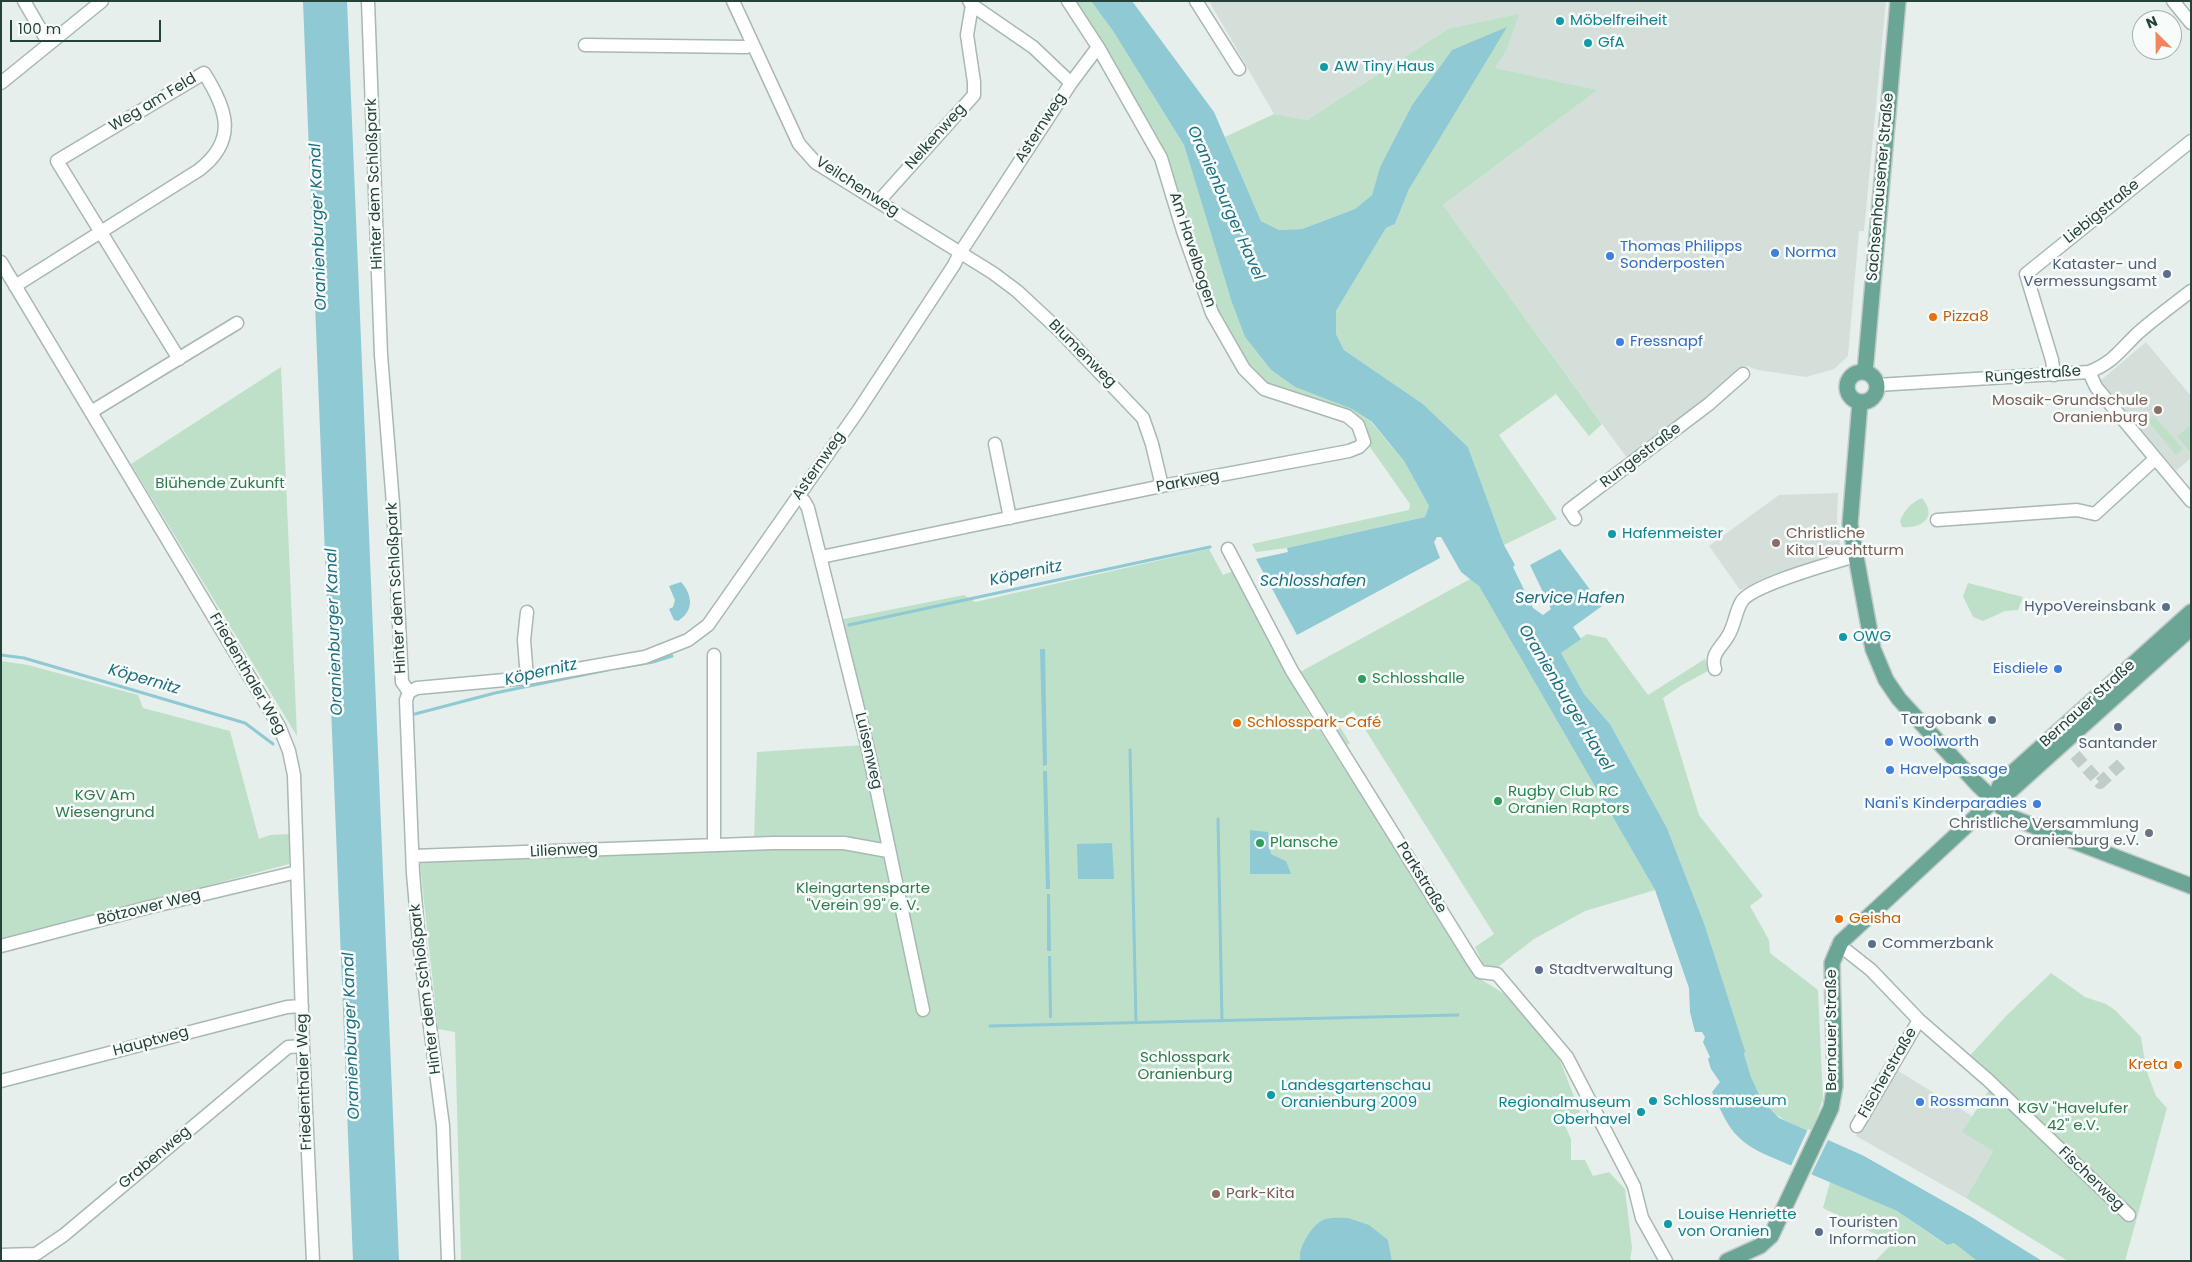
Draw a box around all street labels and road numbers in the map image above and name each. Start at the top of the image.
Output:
street label: Weg am Feld [106,70,200,136]
street label: Asternweg [1012,90,1070,166]
street label: Sachsenhausener Straße [1864,92,1898,282]
street label: Hinter dem Schloßpark [363,98,387,270]
street label: Nelkenweg [902,101,970,173]
street label: Veilchenweg [812,153,902,221]
street label: Liebigstraße [2061,176,2143,248]
street label: Am Havelbogen [1165,190,1219,310]
street label: Blumenweg [1044,316,1120,392]
street label: Rungestraße [1984,363,2082,387]
street label: Rungestraße [1597,420,1685,492]
street label: Asternweg [789,428,849,504]
street label: Parkweg [1155,467,1221,497]
street label: Hinter dem Schloßpark [384,502,410,674]
street label: Friedenthaler Weg [205,610,289,738]
street label: Bernauer Straße [2037,657,2139,751]
street label: Luisenweg [850,711,886,791]
street label: Parkstraße [1392,839,1450,917]
street label: Lilienweg [529,840,599,862]
street label: Bötzower Weg [95,886,203,930]
street label: Hinter dem Schloßpark [407,903,445,1075]
street label: Bernauer Straße [1823,969,1841,1091]
street label: Friedenthaler Weg [294,1013,316,1151]
street label: Hauptweg [111,1023,191,1061]
street label: Fischerstraße [1855,1025,1921,1121]
street label: Grabenweg [115,1123,195,1193]
street label: Fischerweg [2054,1143,2128,1215]

